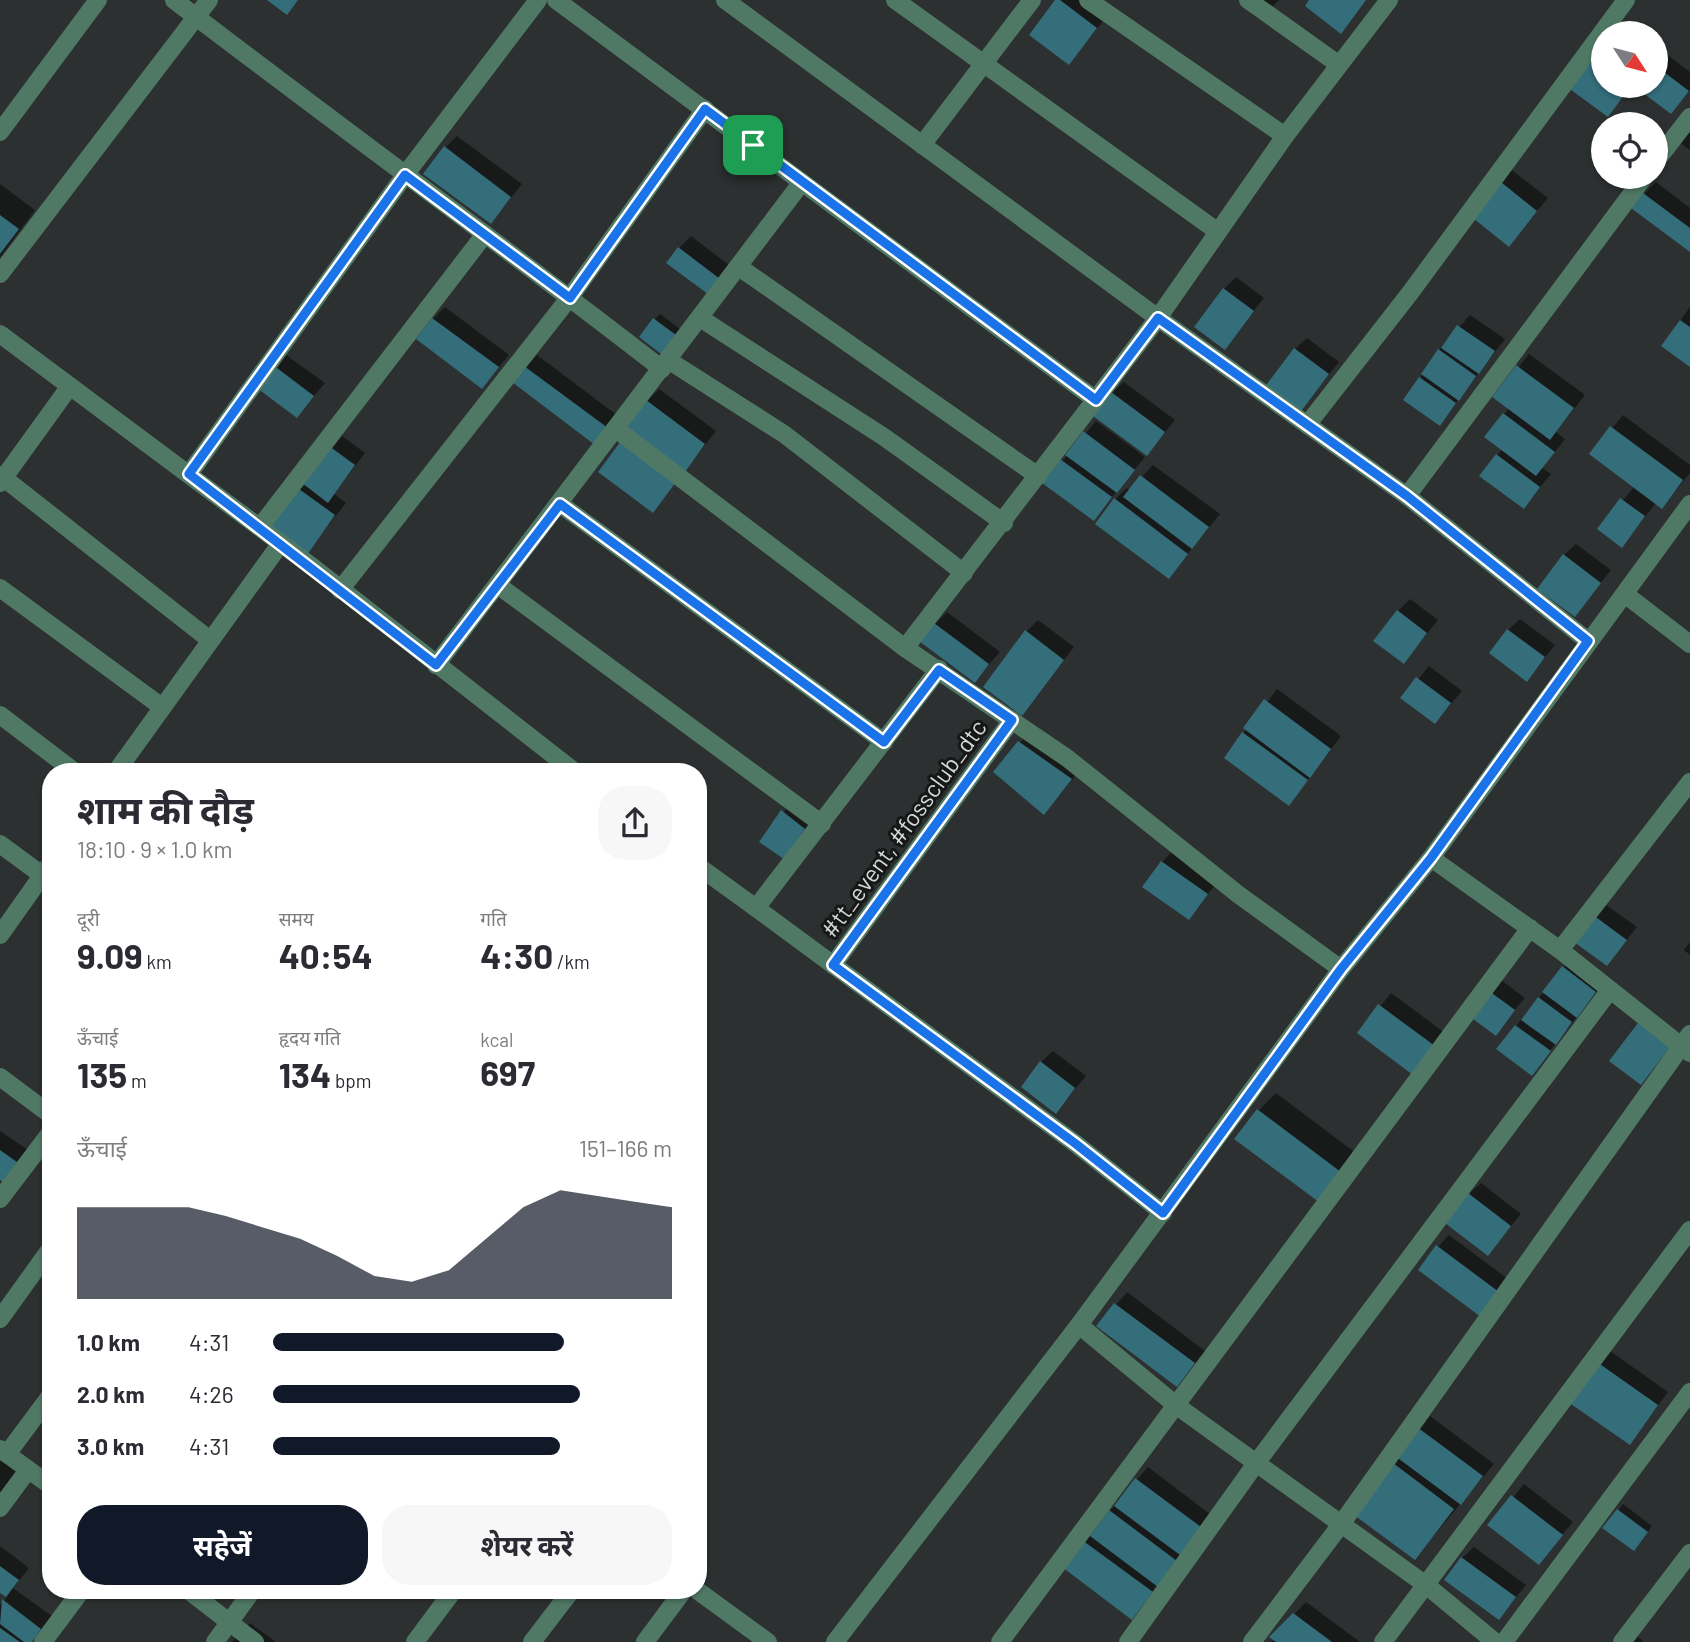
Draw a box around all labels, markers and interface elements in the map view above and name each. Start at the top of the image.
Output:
north arrow [1591,21,1668,98]
map controls [1591,21,1668,189]
button: locate [1591,112,1668,189]
pin [723,115,783,175]
icon: arrive [734,126,772,164]
street label: #tt_event, #fossclub_dtc [814,713,992,943]
text: शाम की दौड़ [77,786,254,832]
button: share [598,786,672,860]
text: 18:10 · 9 × 1.0 km [77,835,233,863]
text: दूरी [77,907,100,930]
text: समय [279,907,314,930]
text: गति [480,907,507,930]
text: 9.09 [77,934,143,976]
text: 40:54 [279,934,373,976]
text: 4:30 [480,934,553,976]
text: km [143,950,172,973]
text: /km [553,950,590,973]
text: ऊँचाई [77,1026,118,1049]
text: हृदय गति [279,1026,340,1049]
text: kcal [480,1028,513,1051]
text: 697 [480,1051,535,1093]
text: 135 [77,1053,127,1095]
text: 134 [279,1053,331,1095]
text: m [127,1069,147,1092]
text: bpm [331,1069,372,1092]
text: ऊँचाई [77,1134,127,1162]
text: 151–166 m [579,1134,672,1162]
text: 1.0 km [77,1328,140,1356]
text: 4:31 [189,1328,229,1356]
text: 2.0 km [77,1380,145,1408]
text: 4:26 [189,1380,234,1408]
text: 3.0 km [77,1432,144,1460]
text: 4:31 [189,1432,229,1460]
button: सहेजें [77,1505,368,1585]
button: शेयर करें [382,1505,672,1585]

